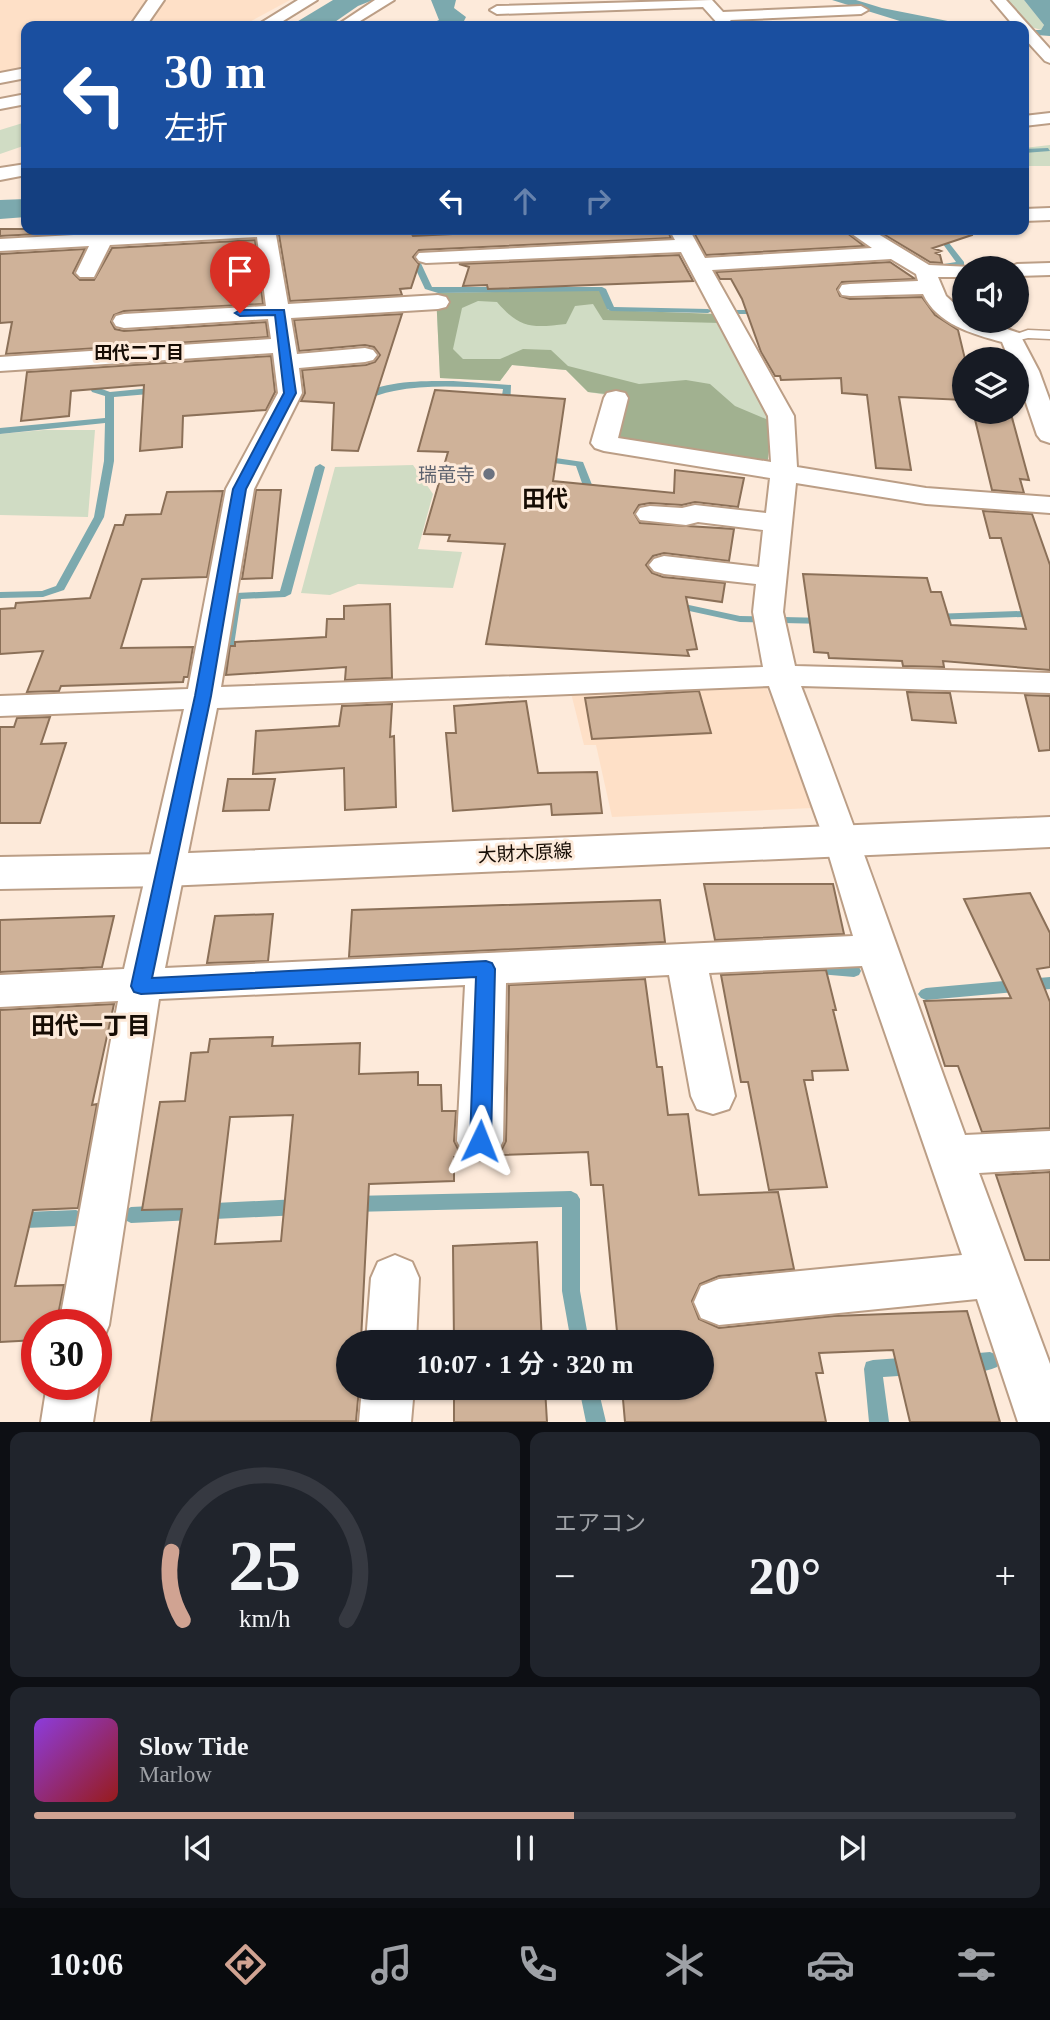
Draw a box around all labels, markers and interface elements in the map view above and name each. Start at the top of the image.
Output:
text: 30 m [164,44,266,99]
icon: left [49,49,140,140]
text: 左折 [164,110,228,146]
icon: left [433,182,471,220]
icon: ahead [506,182,544,220]
icon: right [579,182,617,220]
pin [210,241,270,313]
icon: arrive [221,252,259,290]
map controls [952,256,1029,424]
button: sound [952,256,1029,333]
district label: 田代二丁目 [94,343,184,363]
button: layers [952,347,1029,424]
place label: 瑞竜寺 [418,464,475,485]
marker: 瑞竜寺 [481,466,497,482]
district label: 田代 [522,487,568,512]
street label: 大財木原線 [477,840,573,866]
district label: 田代一丁目 [31,1013,151,1039]
position arrow [443,1104,517,1178]
speed limit sign: 30 [21,1309,112,1400]
text: 10:07 · 1 分 · 320 m [417,1350,633,1379]
text: エアコン [554,1511,646,1536]
text: 25 [229,1526,301,1607]
text: 20° [749,1548,821,1605]
text: − [554,1555,575,1597]
text: + [995,1555,1016,1597]
text: km/h [239,1605,291,1632]
text: Slow Tide [139,1732,249,1761]
text: Marlow [139,1762,212,1787]
icon: previous [179,1829,217,1867]
icon: pause [506,1829,544,1867]
icon: next [833,1829,871,1867]
icon: directions [221,1940,270,1989]
icon: music [367,1940,416,1989]
icon: phone [513,1940,562,1989]
icon: climate [660,1940,709,1989]
icon: car [806,1940,855,1989]
icon: filters [952,1940,1001,1989]
text: 10:06 [49,1946,123,1982]

